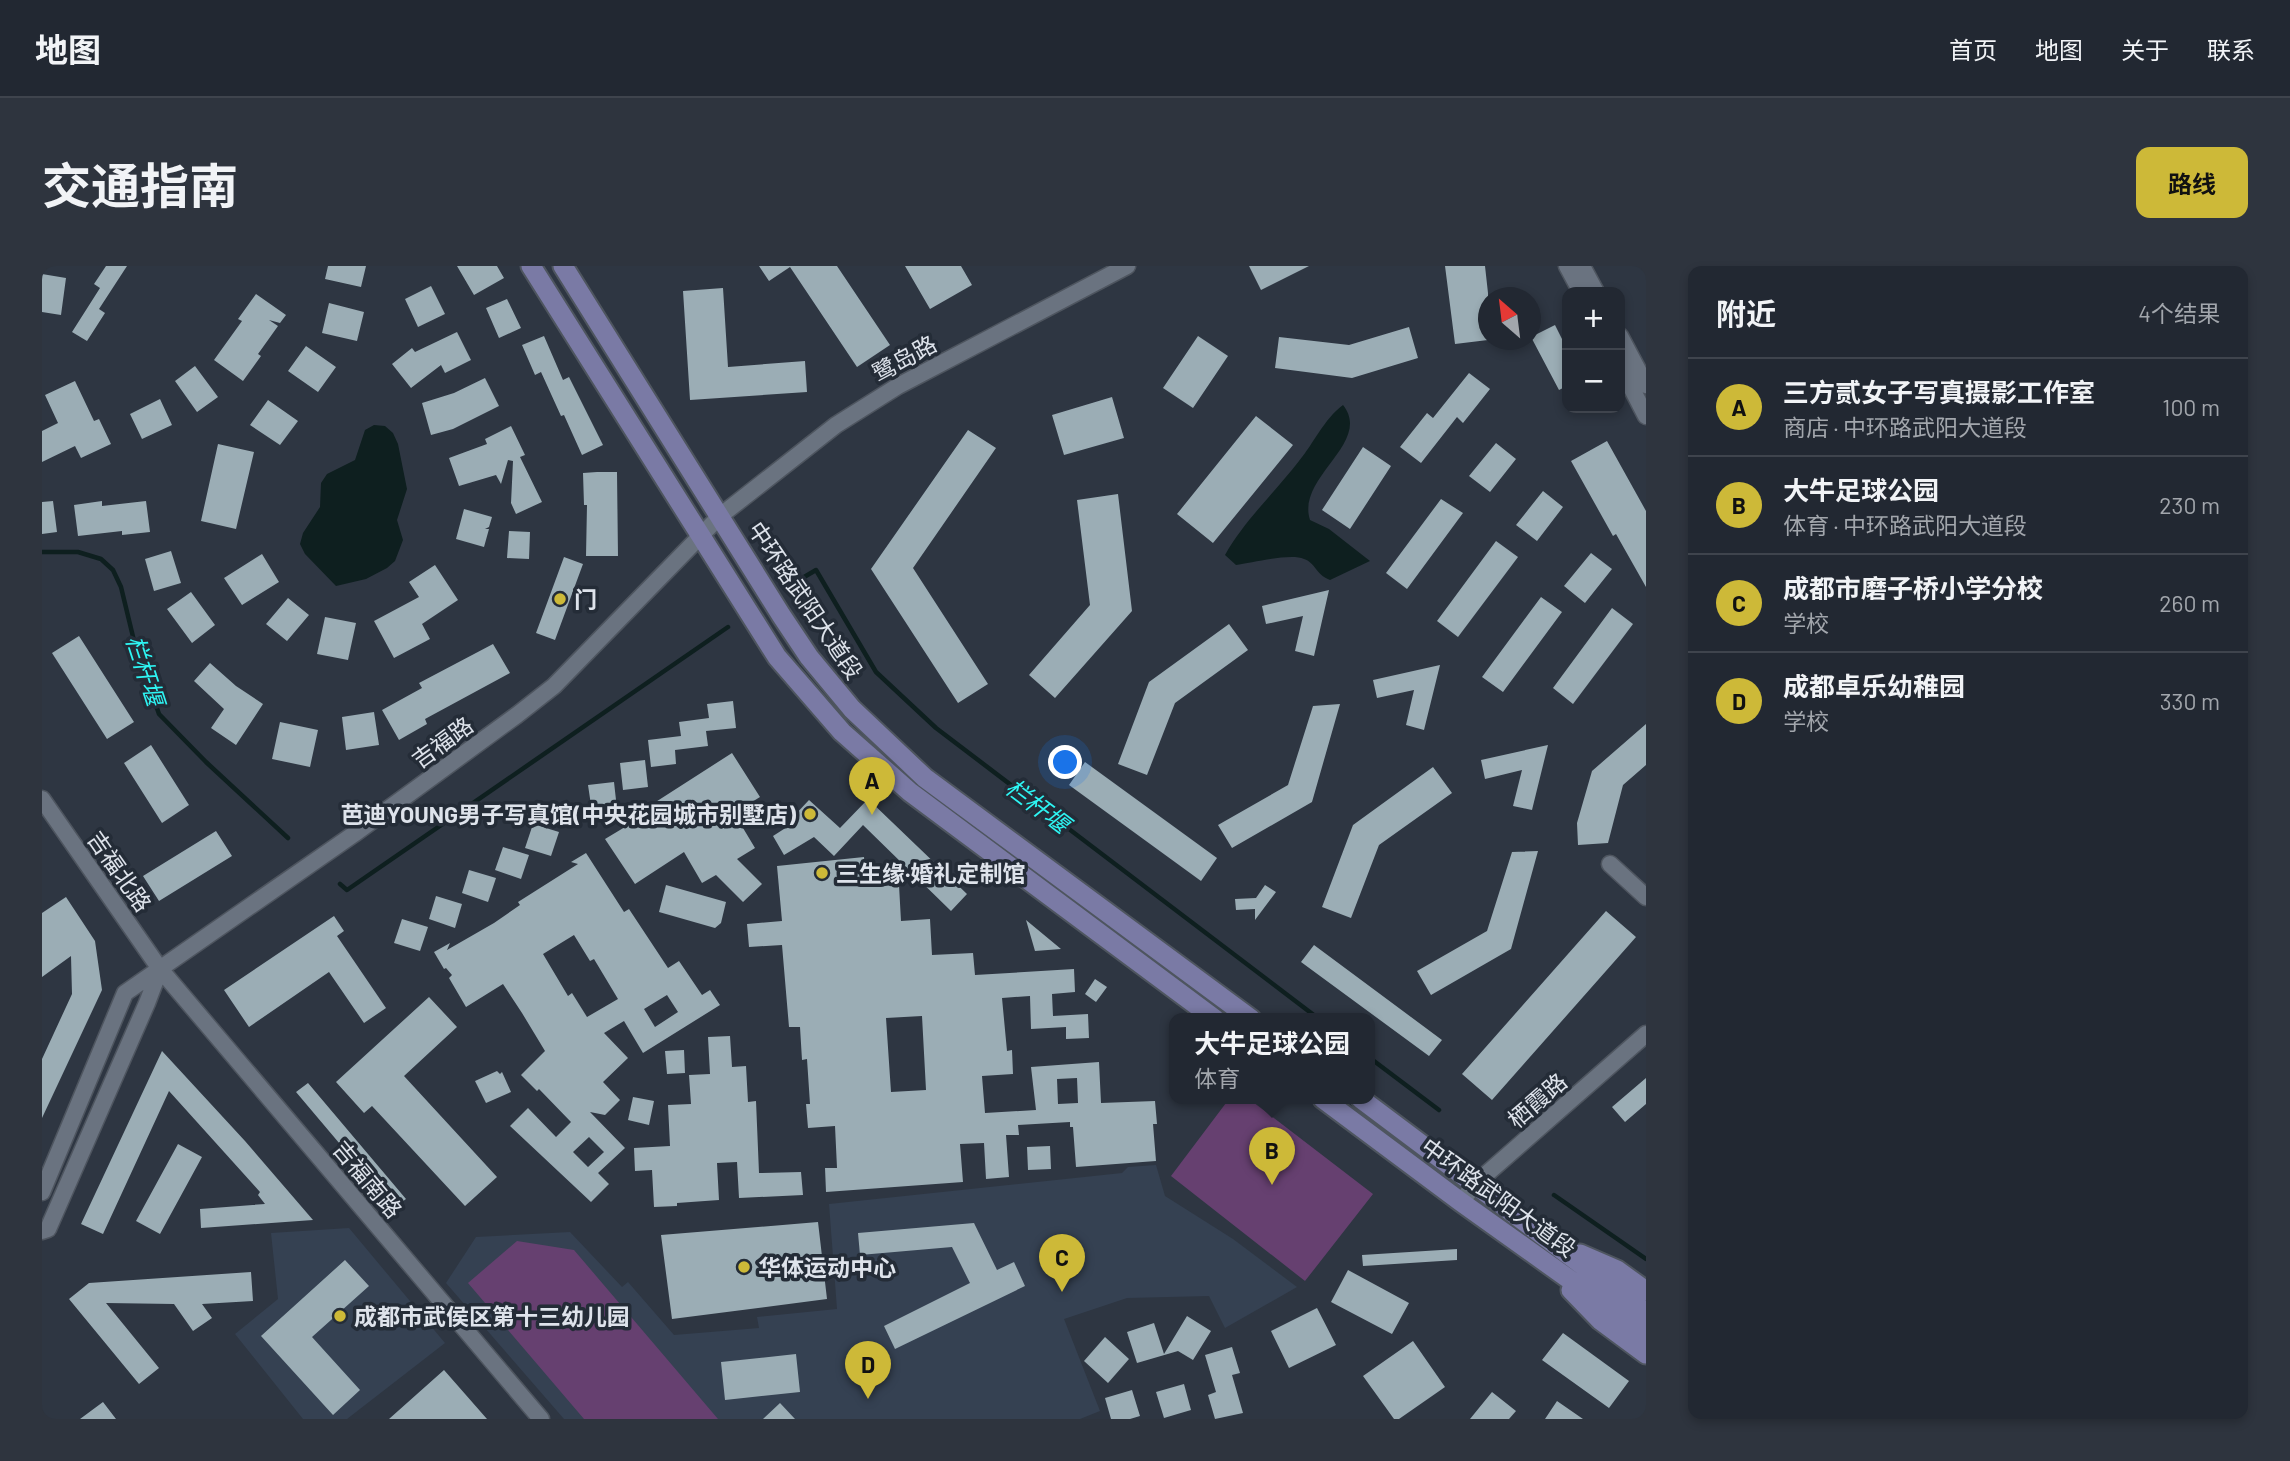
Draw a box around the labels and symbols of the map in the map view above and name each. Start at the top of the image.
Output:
north arrow [1478,287,1541,350]
street label: 鹭岛路 [867,329,941,387]
street label: 中环路武阳大道段 [743,516,869,684]
place label: 门 [574,585,597,613]
marker: 门 [552,591,568,607]
water label: 栏杆堰 [121,631,172,713]
street label: 吉福路 [406,710,478,774]
your location [1048,745,1082,779]
pin: A [849,757,895,815]
water label: 栏杆堰 [1001,772,1079,841]
place label: 芭迪YOUNG男子写真馆(中央花园城市别墅店) [341,800,796,828]
marker: 芭迪YOUNG男子写真馆(中央花园城市别墅店) [802,806,818,822]
street label: 吉福北路 [82,825,158,917]
place label: 三生缘·婚礼定制馆 [836,859,1025,887]
marker: 三生缘·婚礼定制馆 [814,865,830,881]
street label: 栖霞路 [1502,1067,1572,1133]
pin: B [1249,1127,1295,1185]
street label: 中环路武阳大道段 [1416,1132,1582,1262]
street label: 吉福南路 [328,1135,408,1223]
pin: C [1039,1234,1085,1292]
place label: 华体运动中心 [758,1253,896,1281]
marker: 华体运动中心 [736,1259,752,1275]
place label: 成都市武侯区第十三幼儿园 [354,1302,630,1330]
marker: 成都市武侯区第十三幼儿园 [332,1308,348,1324]
pin: D [845,1341,891,1399]

